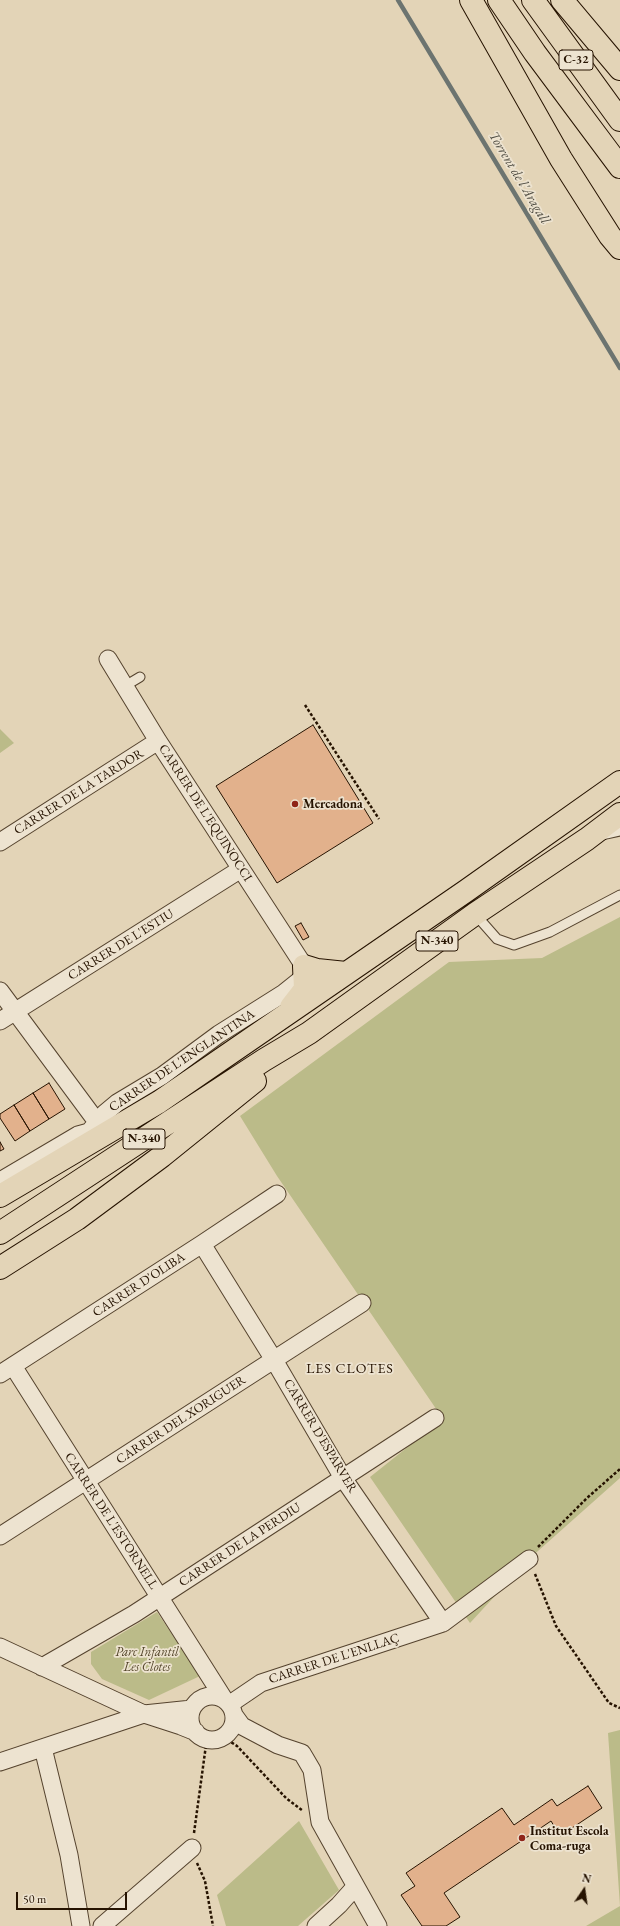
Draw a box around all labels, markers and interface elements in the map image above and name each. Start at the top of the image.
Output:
road number: C-32 [559,50,593,70]
water label: Torrent de l'Aragall [485,129,553,227]
street label: CARRER DE L'EQUINOCCI [155,742,255,884]
street label: CARRER DE LA TARDOR [11,746,147,838]
place label: Mercadona [303,796,363,812]
marker: Mercadona [290,799,300,809]
street label: CARRER DE L'ESTIU [65,906,177,984]
road number: N-340 [416,931,458,951]
street label: CARRER DE L'ENGLANTINA [106,1006,258,1116]
road number: N-340 [123,1129,165,1149]
street label: CARRER D'OLIBA [90,1249,188,1321]
district label: LES CLOTES [306,1361,394,1377]
street label: CARRER DEL XORIGUER [113,1372,249,1468]
street label: CARRER D'ESPARVER [280,1376,360,1496]
street label: CARRER DE L'ESTORNELL [61,1450,161,1592]
street label: CARRER DE LA PERDIU [176,1500,304,1590]
street label: CARRER DE L'ENLLAÇ [267,1630,401,1688]
park label: Parc Infantil Les Clotes [115,1644,179,1675]
place label: Institut Escola Coma-ruga [530,1823,609,1854]
marker: Institut Escola Coma-ruga [517,1833,527,1843]
north arrow [564,1870,604,1910]
text: N [581,1870,593,1886]
scale bar [18,1884,129,1910]
text: 50 m [23,1891,46,1907]

